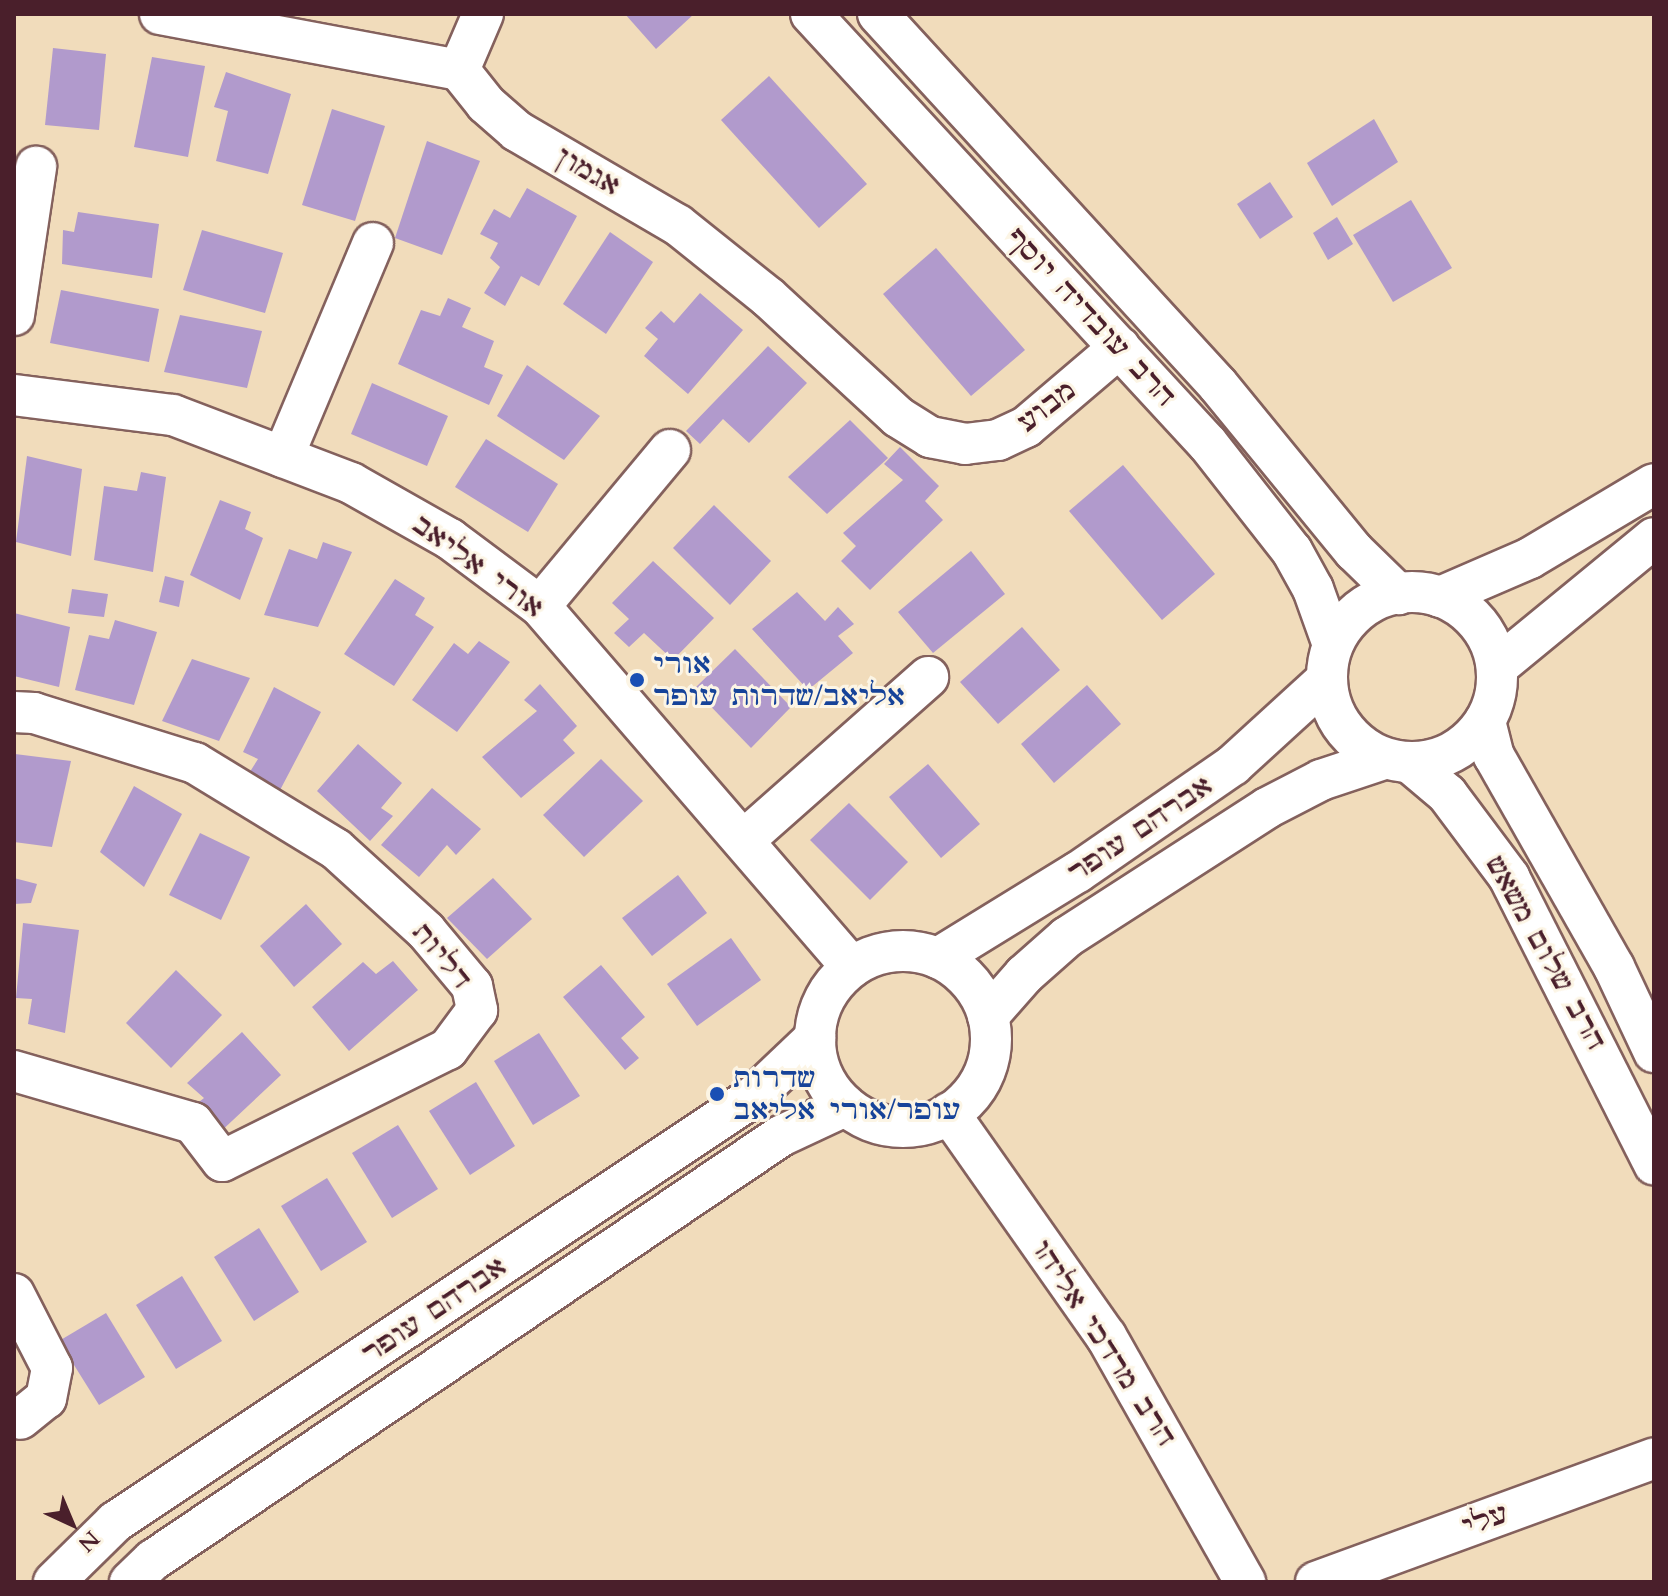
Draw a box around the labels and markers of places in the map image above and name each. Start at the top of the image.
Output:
place label: אורי אליאב/שדרות עופר [653,647,899,713]
marker: אורי אליאב/שדרות עופר [628,671,646,689]
place label: שדרות עופר/אורי אליאב [733,1061,954,1127]
marker: שדרות עופר/אורי אליאב [708,1085,726,1103]

